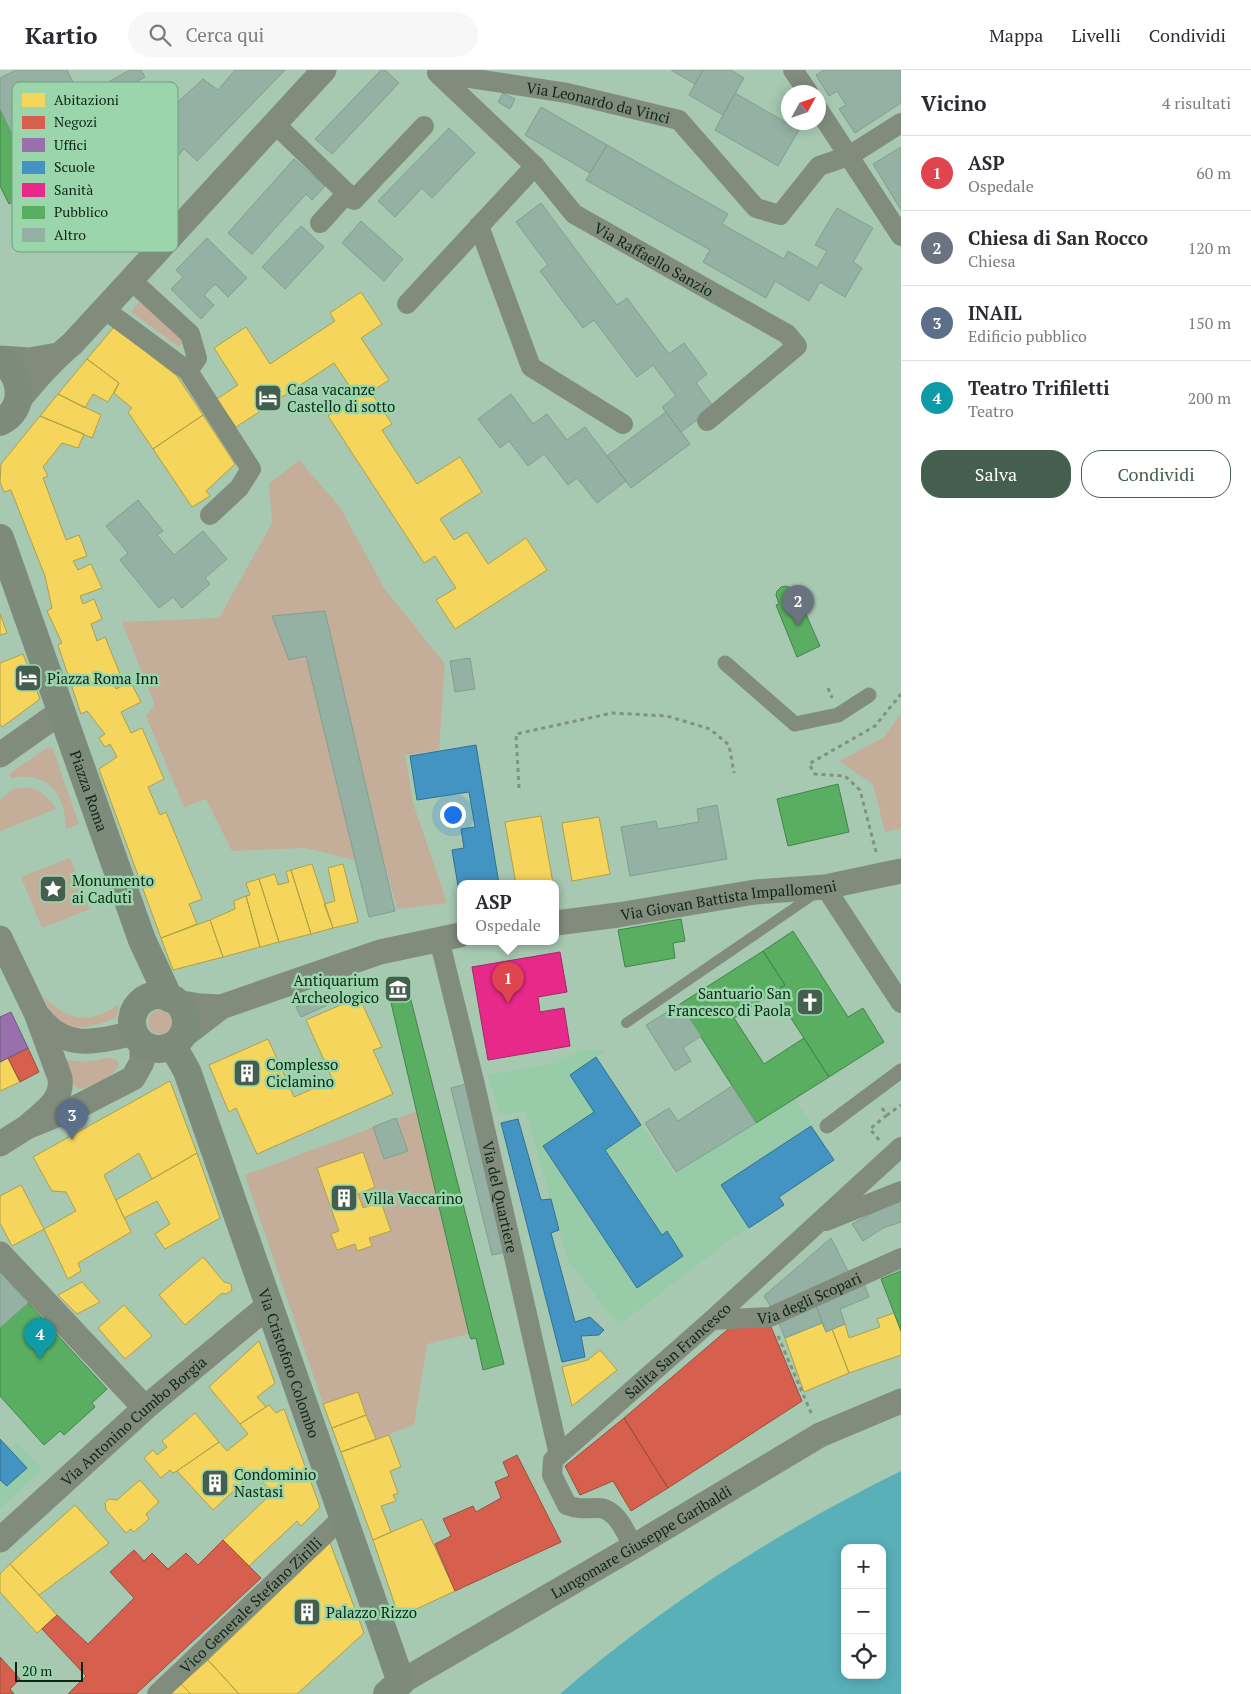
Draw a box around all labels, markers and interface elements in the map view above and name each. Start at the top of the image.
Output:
search box [128,12,478,57]
text: Kartio [25,19,98,51]
icon: search [146,21,174,49]
text: Cerca qui [186,22,264,47]
text: Mappa [989,23,1043,47]
text: Livelli [1071,23,1121,47]
text: Condividi [1149,23,1226,47]
street label: Via Leonardo da Vinci [525,77,672,128]
legend [12,82,178,252]
north arrow [781,85,826,130]
text: Vicino [921,89,987,117]
text: Abitazioni [54,90,119,109]
text: 4 risultati [1162,92,1231,114]
text: Negozi [54,112,97,131]
text: Uffici [54,135,87,154]
text: ASP [968,150,1005,175]
text: Scuole [54,157,95,176]
text: 1 [932,162,942,184]
text: 60 m [1196,162,1231,184]
text: Ospedale [968,175,1034,197]
text: Sanità [54,180,93,199]
text: Pubblico [54,202,108,221]
street label: Via Raffaello Sanzio [591,217,717,301]
text: Altro [54,225,86,244]
text: Chiesa di San Rocco [968,225,1148,250]
text: 2 [932,237,942,259]
text: 120 m [1188,237,1231,259]
text: Chiesa [968,250,1016,272]
text: INAIL [968,300,1021,325]
text: 3 [932,312,942,334]
text: 150 m [1188,312,1231,334]
text: Edificio pubblico [968,325,1087,347]
text: Teatro Trifiletti [968,375,1110,400]
place label: Casa vacanze Castello di sotto [287,379,395,416]
hotel icon: Casa vacanze Castello di sotto [253,383,283,413]
text: 4 [932,387,942,409]
text: 200 m [1188,387,1231,409]
text: Teatro [968,400,1014,422]
button: Salva [921,450,1071,498]
button: Condividi [1081,450,1231,498]
pin: 2 [782,585,814,626]
hotel icon: Piazza Roma Inn [13,663,43,693]
place label: Piazza Roma Inn [47,668,158,688]
street label: Piazza Roma [66,747,113,834]
your location [440,802,466,828]
place label: Monumento ai Caduti [72,870,154,907]
place icon: Monumento ai Caduti [38,874,68,904]
street label: Via Giovan Battista Impallomeni [619,875,838,924]
popup [457,880,559,945]
text: ASP [475,889,512,914]
text: Ospedale [475,914,541,936]
pin: 1 [492,962,524,1003]
place label: Antiquarium Archeologico [291,970,379,1007]
museum icon: Antiquarium Archeologico [383,974,413,1004]
place label: Santuario San Francesco di Paola [668,983,791,1020]
church icon: Santuario San Francesco di Paola [795,987,825,1017]
place label: Complesso Ciclamino [266,1054,338,1091]
building icon: Complesso Ciclamino [232,1058,262,1088]
pin: 3 [56,1099,88,1140]
street label: Via del Quartiere [478,1139,523,1255]
building icon: Villa Vaccarino [329,1183,359,1213]
place label: Villa Vaccarino [363,1188,463,1208]
street label: Via degli Scopari [756,1267,864,1328]
street label: Via Cristoforo Colombo [254,1286,325,1440]
street label: Salita San Francesco [620,1298,735,1403]
pin: 4 [24,1318,56,1359]
street label: Via Antonino Cumbo Borgia [56,1351,211,1490]
place label: Condominio Nastasi [234,1464,316,1501]
building icon: Condominio Nastasi [200,1468,230,1498]
street label: Lungomare Giuseppe Garibaldi [547,1480,735,1603]
street label: Vico Generale Stefano Zirilli [175,1533,326,1678]
map controls [841,1544,886,1679]
button: + [841,1544,886,1589]
button: − [841,1589,886,1634]
building icon: Palazzo Rizzo [292,1597,322,1627]
place label: Palazzo Rizzo [326,1602,417,1622]
button: locate [841,1634,886,1679]
scale bar [15,1659,82,1682]
text: 20 m [22,1661,52,1680]

